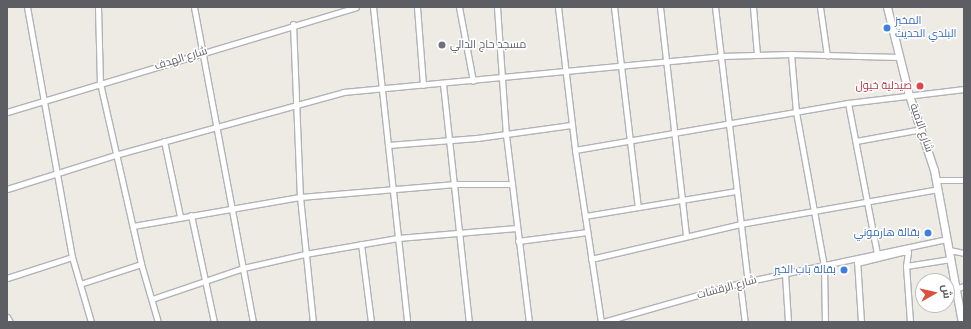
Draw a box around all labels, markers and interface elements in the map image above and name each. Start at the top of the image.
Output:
place label: المخبز البلدي الحديث [895,15,956,41]
marker: المخبز البلدي الحديث [882,23,892,33]
place label: مسجد حاج الدالي [450,38,526,52]
marker: مسجد حاج الدالي [437,40,447,50]
street label: شارع الهدف [153,45,209,73]
place label: صيدلية خيول [856,79,912,93]
marker: صيدلية خيول [915,81,925,91]
street label: شارع الامية [907,102,935,154]
place label: بقالة هارموني [854,226,920,240]
marker: بقالة هارموني [923,228,933,238]
place label: بقالة باب الخير [774,263,836,277]
marker: بقالة باب الخير [839,265,849,275]
north arrow [915,273,955,313]
street label: شارع الرقشات [696,274,758,302]
text: ش [939,284,954,299]

